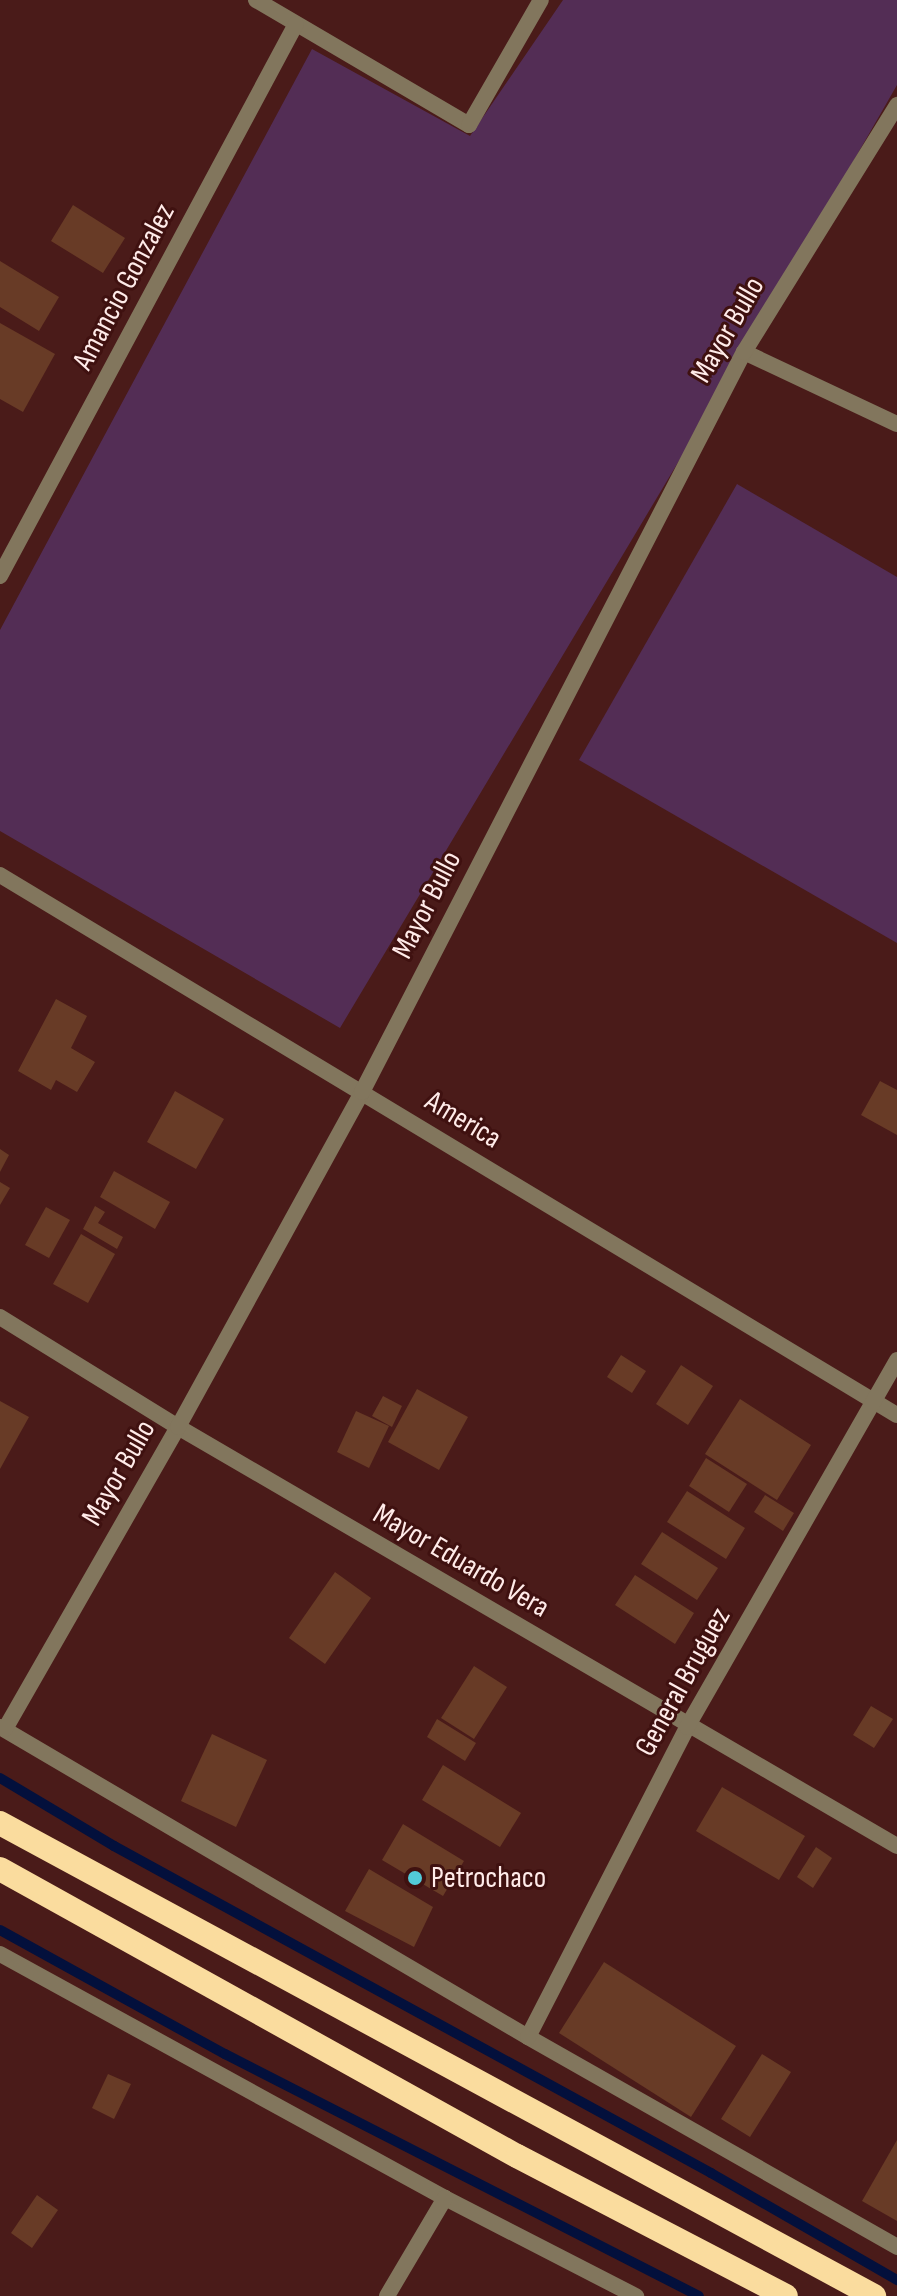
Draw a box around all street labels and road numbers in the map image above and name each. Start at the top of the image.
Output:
street label: Amancio Gonzalez [65,198,183,376]
street label: Mayor Bullo [683,271,773,389]
street label: Mayor Bullo [385,845,469,965]
street label: America [419,1083,507,1157]
street label: Mayor Bullo [74,1414,164,1532]
street label: Mayor Eduardo Vera [367,1496,555,1626]
street label: General Bruguez [628,1602,738,1762]

